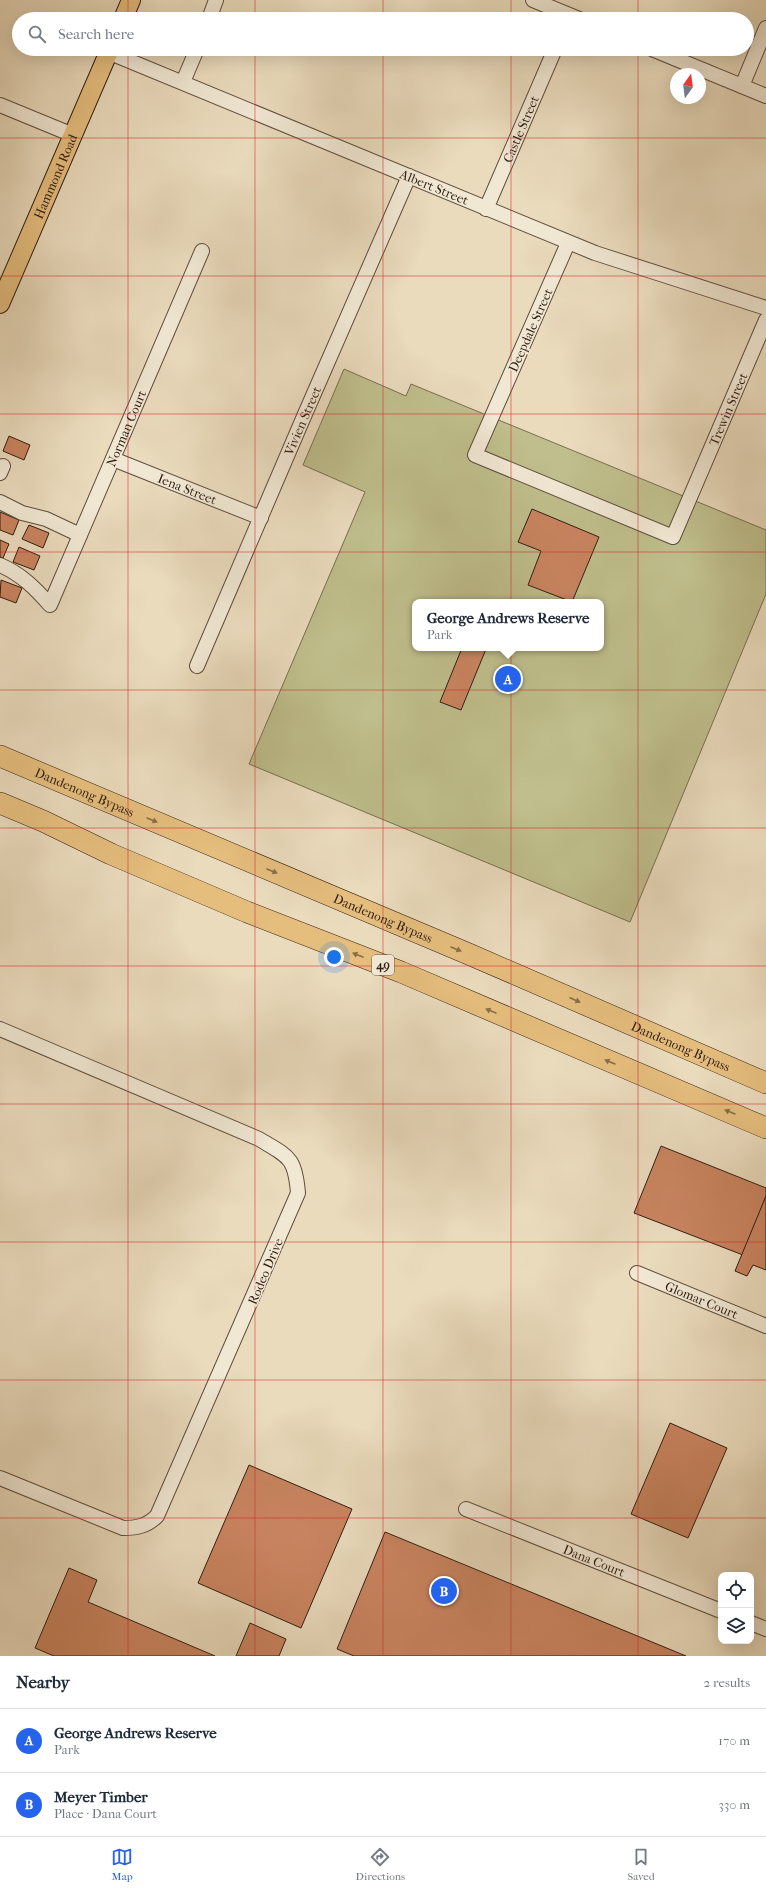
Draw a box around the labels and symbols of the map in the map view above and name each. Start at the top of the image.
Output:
north arrow [670,68,706,104]
street label: Castle Street [500,93,542,165]
street label: Hammond Road [31,131,81,221]
street label: Albert Street [397,166,471,208]
street label: Deepdale Street [505,286,556,374]
street label: Trewin Street [706,370,751,448]
street label: Vivien Street [281,384,324,458]
street label: Norman Court [103,388,150,469]
street label: Iena Street [156,471,219,508]
pin: A [495,664,521,694]
street label: Dandenong Bypass [33,765,137,820]
one-way arrow [146,817,158,824]
one-way arrow [266,868,277,874]
street label: Dandenong Bypass [331,891,435,946]
one-way arrow [451,946,463,952]
your location [324,947,344,967]
one-way arrow [351,952,363,958]
road number: 49 [372,955,394,975]
one-way arrow [570,997,581,1003]
one-way arrow [484,1007,496,1013]
street label: Dandenong Bypass [629,1018,733,1075]
one-way arrow [604,1058,616,1064]
one-way arrow [724,1109,736,1115]
street label: Rodeo Drive [245,1235,286,1307]
street label: Glomar Court [663,1278,740,1322]
street label: Dana Court [561,1542,627,1580]
pin: B [431,1576,457,1606]

